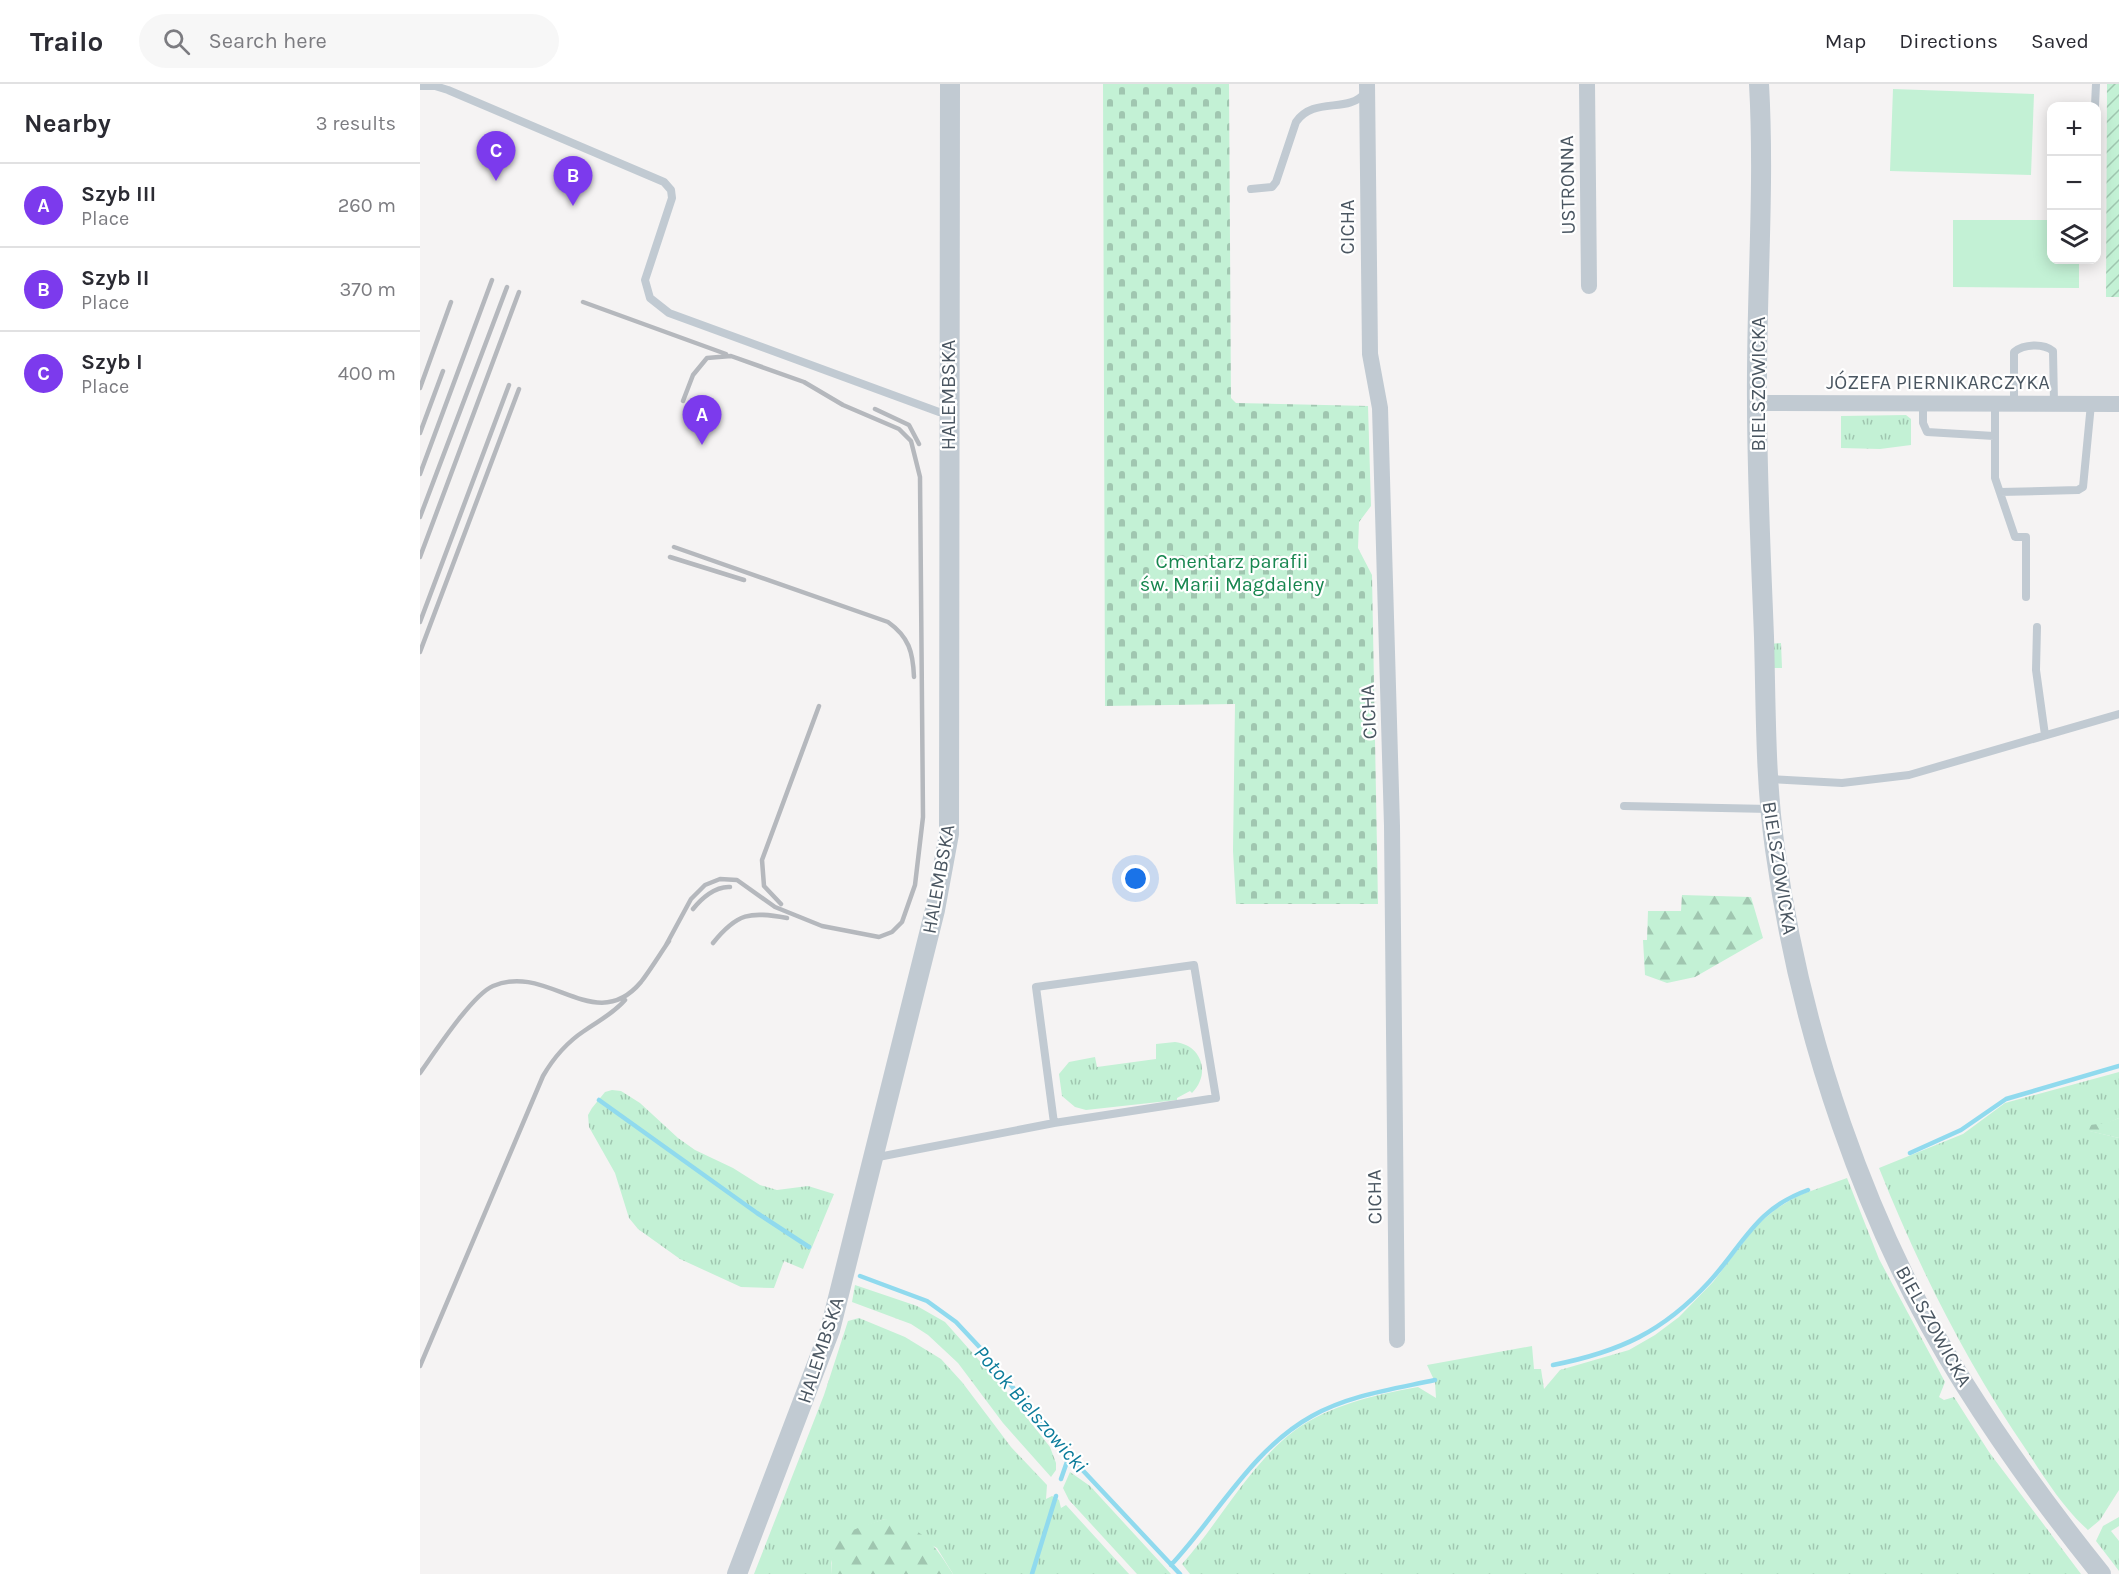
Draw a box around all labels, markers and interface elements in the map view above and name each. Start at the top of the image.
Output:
search box [139,14,559,68]
text: Trailo [30,25,103,58]
icon: search [160,25,193,58]
text: Search here [208,28,327,54]
text: Map [1825,29,1866,53]
text: Directions [1899,29,1998,53]
text: Saved [2031,29,2089,53]
map controls [2047,102,2101,264]
button: + [2047,102,2101,156]
text: Nearby [24,108,111,139]
text: 3 results [316,112,396,135]
pin: C [476,132,516,181]
street label: USTRONNA [1555,135,1580,235]
pin: B [554,156,592,206]
button: − [2047,156,2101,210]
text: Szyb III [81,181,156,207]
text: A [37,194,50,217]
text: 260 m [338,194,396,217]
street label: CICHA [1336,200,1359,254]
text: Place [81,207,129,230]
button: layers [2047,210,2101,264]
text: Szyb II [81,265,149,291]
text: B [37,278,50,301]
text: 370 m [339,278,396,301]
text: Place [81,291,129,314]
street label: BIELSZOWICKA [1747,317,1770,451]
street label: HALEMBSKA [937,340,960,450]
text: Szyb I [81,349,143,375]
text: C [37,362,50,385]
text: 400 m [338,362,396,385]
street label: JÓZEFA PIERNIKARCZYKA [1826,370,2050,394]
text: Place [81,375,129,398]
pin: A [682,396,722,445]
park label: Cmentarz parafii św. Marii Magdaleny [1140,550,1324,596]
street label: CICHA [1356,684,1381,740]
street label: BIELSZOWICKA [1758,800,1801,936]
street label: HALEMBSKA [918,823,959,936]
your location [1121,864,1150,893]
street label: CICHA [1363,1169,1386,1225]
street label: BIELSZOWICKA [1891,1262,1976,1391]
street label: HALEMBSKA [792,1294,848,1406]
water label: Potok Bielszowicki [969,1341,1093,1478]

